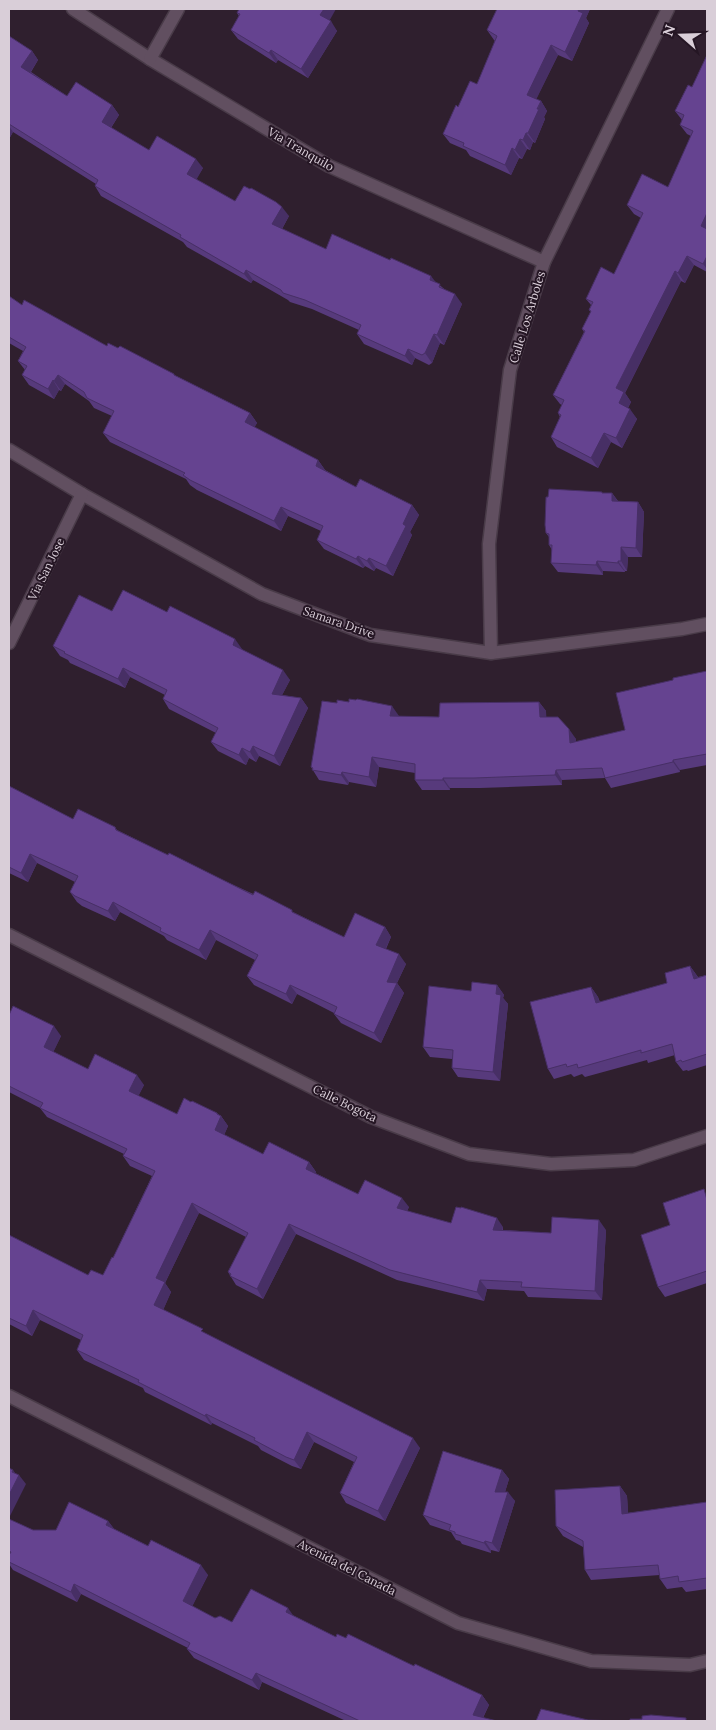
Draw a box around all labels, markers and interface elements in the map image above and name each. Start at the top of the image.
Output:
north arrow [656,10,706,60]
text: N [658,22,679,39]
street label: Via Tranquilo [264,123,337,174]
street label: Calle Los Arboles [506,269,548,365]
street label: Via San Jose [24,535,68,603]
street label: Samara Drive [301,603,377,641]
street label: Calle Bogota [310,1081,380,1125]
street label: Avenida del Canada [294,1535,399,1598]

